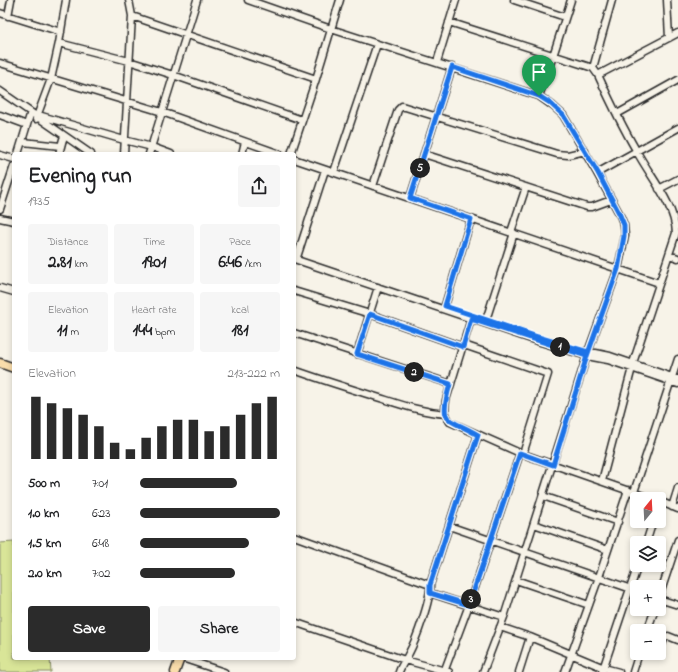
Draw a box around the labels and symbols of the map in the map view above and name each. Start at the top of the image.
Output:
pin [522,55,556,96]
pin: 5 [410,158,430,178]
pin: 1 [550,337,570,357]
pin: 2 [404,362,424,382]
north arrow [630,492,666,528]
pin: 3 [461,589,481,609]

